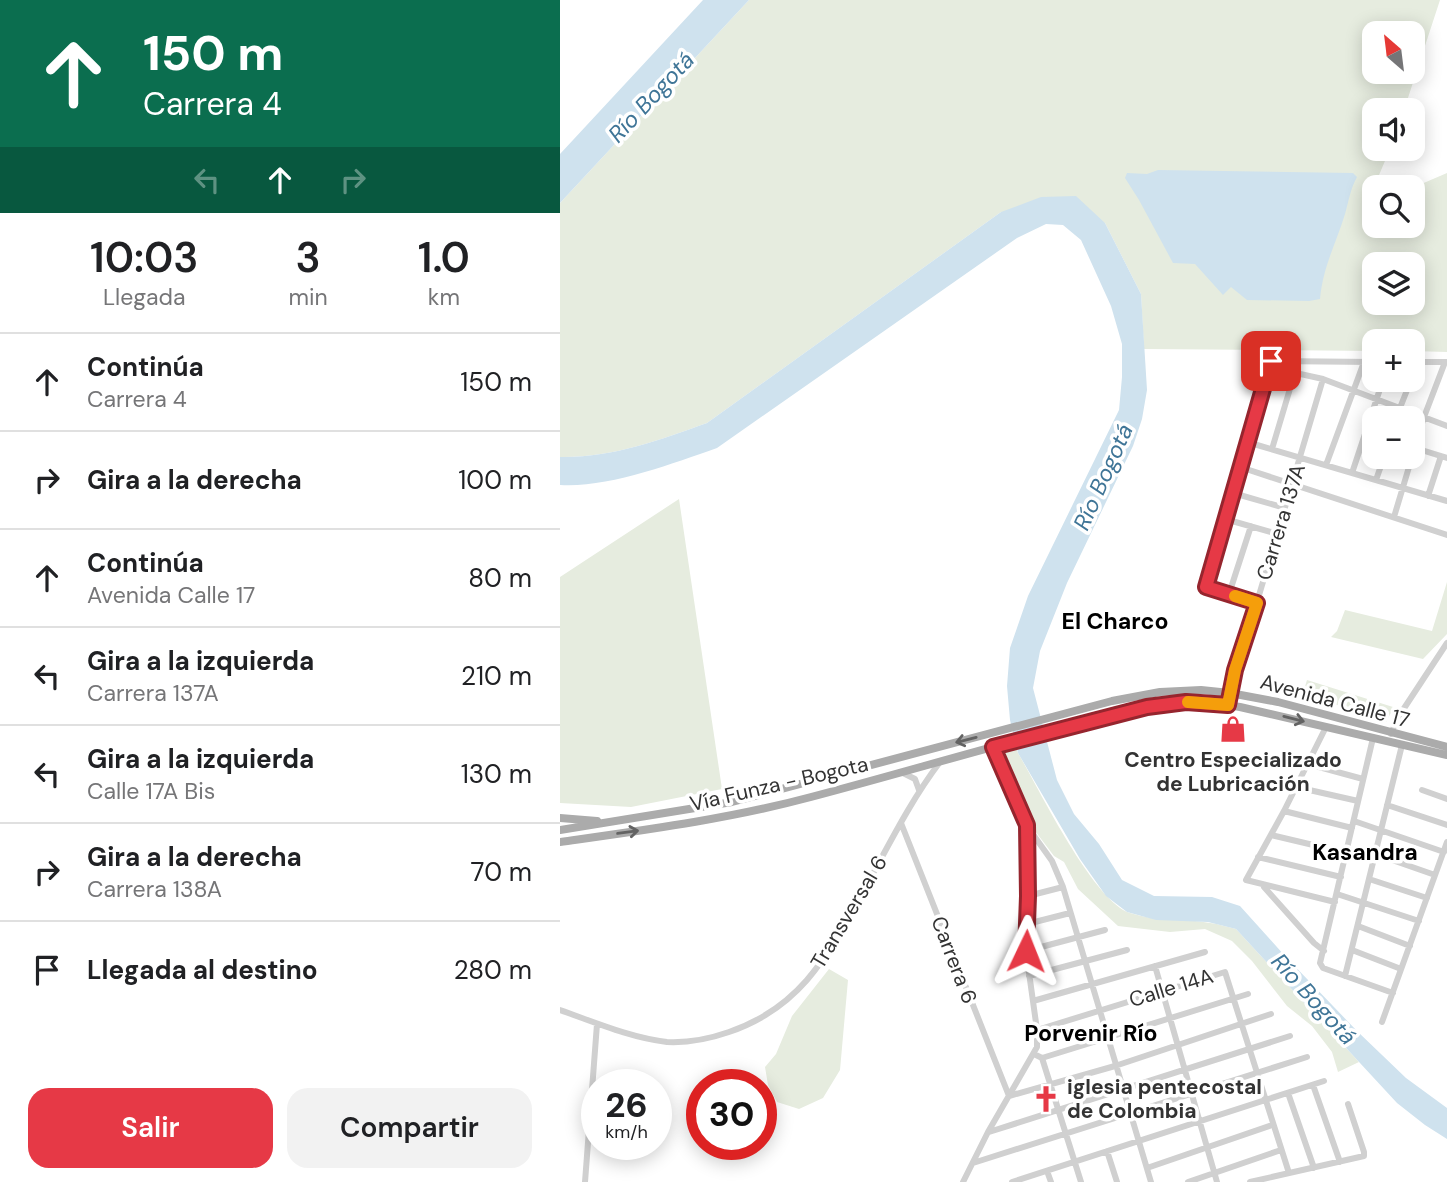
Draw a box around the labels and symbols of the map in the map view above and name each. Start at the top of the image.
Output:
north arrow [1362,21,1424,84]
water label: Río Bogotá [601,45,701,149]
pin [1241,331,1301,391]
water label: Río Bogotá [1066,419,1140,535]
street label: Carrera 137A [1250,460,1312,584]
district label: El Charco [1062,606,1168,636]
street label: Avenida Calle 17 [1257,668,1413,734]
one-way arrow [1282,713,1305,726]
shop icon: Centro Especializado de Lubricación [1218,714,1248,744]
one-way arrow [955,735,977,748]
place label: Centro Especializado de Lubricación [1124,746,1342,798]
street label: Vía Funza - Bogota [687,750,871,818]
one-way arrow [616,825,638,838]
district label: Kasandra [1312,837,1418,867]
street label: Transversal 6 [804,850,894,974]
street label: Carrera 6 [925,912,983,1008]
position arrow [989,914,1063,988]
water label: Río Bogotá [1265,947,1363,1051]
street label: Calle 14A [1125,962,1217,1014]
district label: Porvenir Río [1024,1018,1158,1048]
speed limit sign: 30 [686,1069,777,1160]
place label: iglesia pentecostal de Colombia [1067,1073,1262,1125]
church icon: iglesia pentecostal de Colombia [1031,1084,1061,1114]

